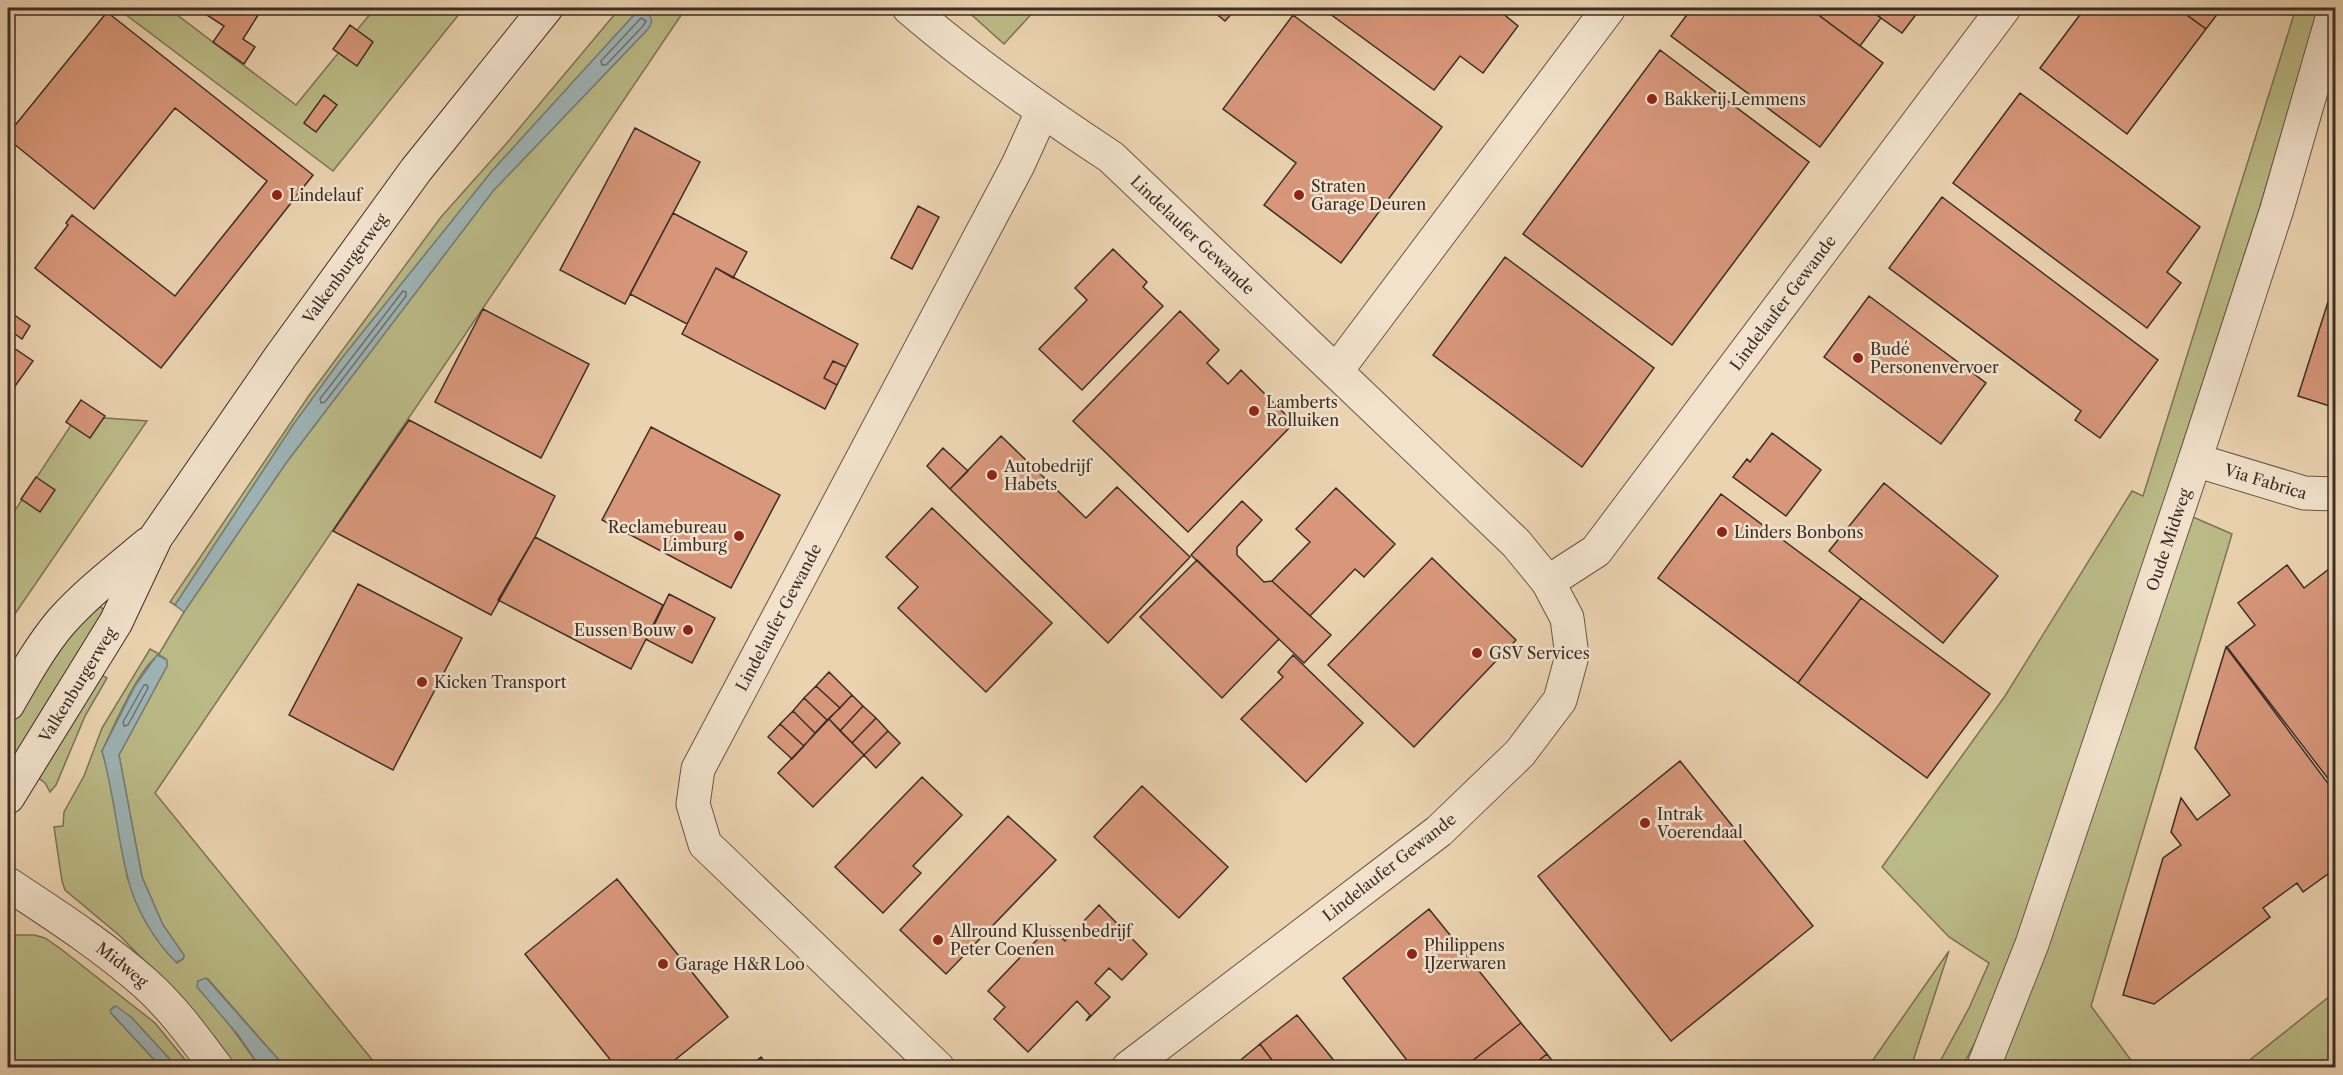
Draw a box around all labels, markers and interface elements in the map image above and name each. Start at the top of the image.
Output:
place label: Bakkerij Lemmens [1664,89,1806,109]
marker: Bakkerij Lemmens [1645,92,1659,106]
street label: Lindelaufer Gewande [1126,171,1259,299]
place label: Straten Garage Deuren [1311,176,1426,214]
place label: Lindelauf [289,185,364,205]
marker: Lindelauf [270,188,284,202]
marker: Straten Garage Deuren [1292,188,1306,202]
street label: Valkenburgerweg [297,209,392,328]
street label: Lindelaufer Gewande [1725,231,1840,374]
place label: Budé Personenvervoer [1870,339,1999,377]
marker: Budé Personenvervoer [1851,351,1865,365]
place label: Lamberts Rolluiken [1266,392,1339,430]
marker: Lamberts Rolluiken [1247,404,1261,418]
place label: Autobedrijf Habets [1003,456,1093,494]
street label: Via Fabrica [2221,459,2310,504]
marker: Autobedrijf Habets [985,468,999,482]
street label: Oude Midweg [2142,485,2195,594]
place label: Reclamebureau Limburg [608,517,728,555]
place label: Linders Bonbons [1734,522,1864,542]
marker: Linders Bonbons [1715,525,1729,539]
marker: Reclamebureau Limburg [732,529,746,543]
street label: Lindelaufer Gewande [731,540,826,694]
place label: Eussen Bouw [574,620,677,640]
street label: Valkenburgerweg [34,623,121,747]
marker: Eussen Bouw [681,623,695,637]
place label: GSV Services [1489,643,1590,663]
marker: GSV Services [1470,646,1484,660]
place label: Kicken Transport [434,672,567,692]
marker: Kicken Transport [415,675,429,689]
place label: Intrak Voerendaal [1656,804,1743,842]
street label: Lindelaufer Gewande [1318,809,1460,925]
marker: Intrak Voerendaal [1638,816,1652,830]
place label: Allround Klussenbedrijf Peter Coenen [949,921,1134,959]
marker: Allround Klussenbedrijf Peter Coenen [931,933,945,947]
place label: Philippens IJzerwaren [1424,935,1506,973]
street label: Midweg [92,938,153,992]
marker: Philippens IJzerwaren [1405,947,1419,961]
place label: Garage H&R Loo [675,954,805,974]
marker: Garage H&R Loo [656,957,670,971]

